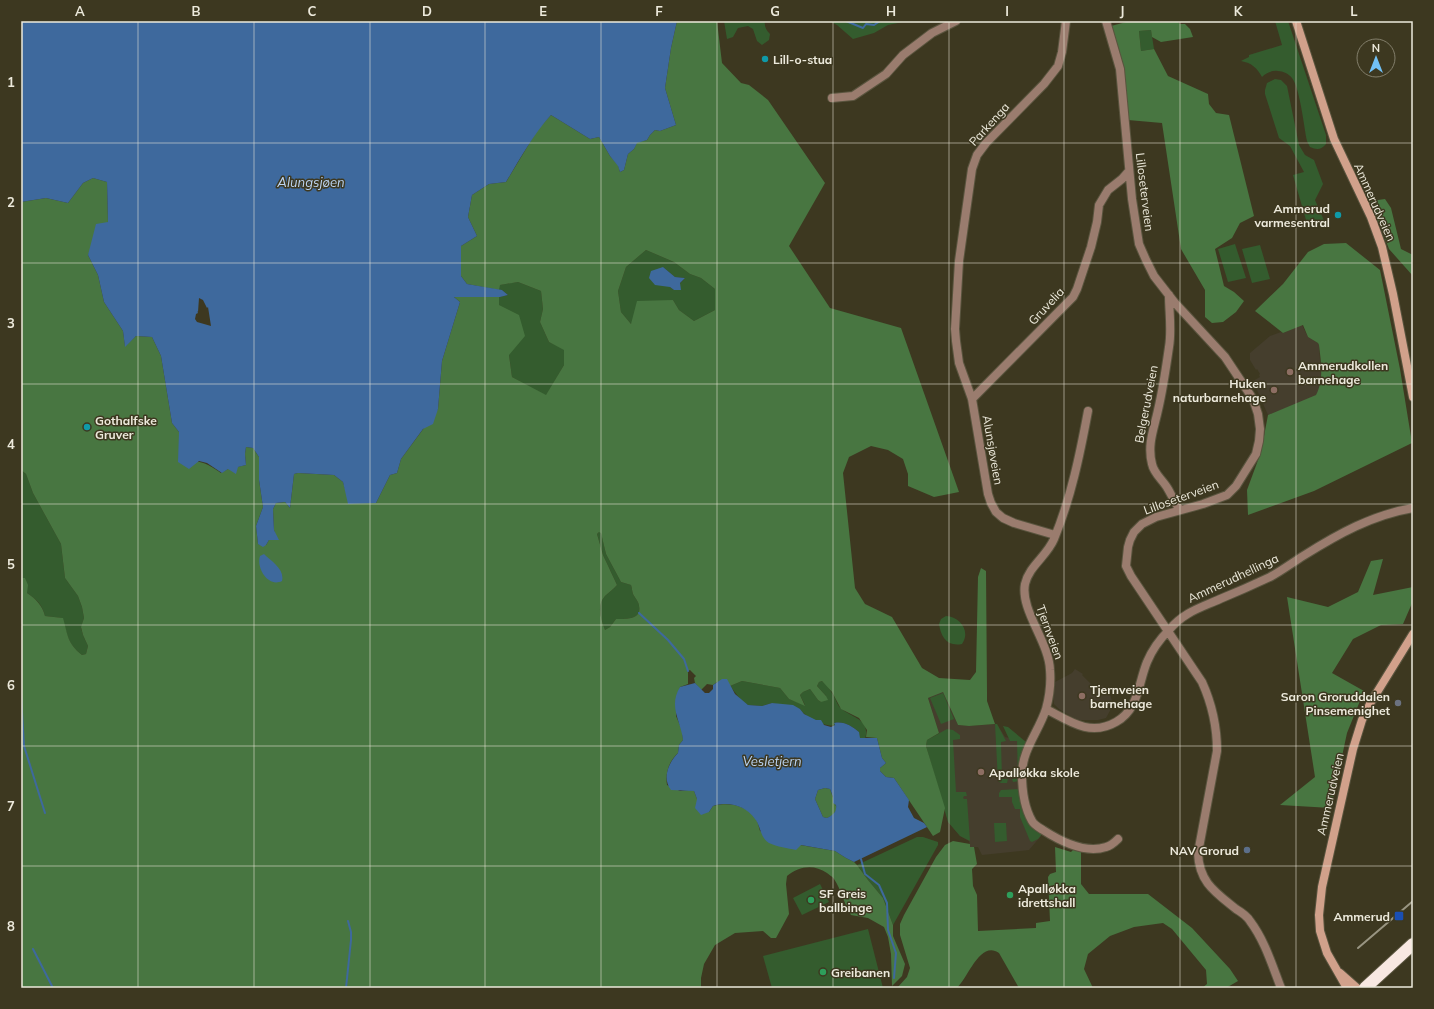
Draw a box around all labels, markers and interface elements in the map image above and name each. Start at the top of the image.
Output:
text: A [75,3,85,19]
text: B [192,3,201,19]
text: C [308,3,317,19]
text: D [422,3,432,19]
text: E [539,3,547,19]
text: F [655,3,663,19]
text: G [770,3,780,19]
text: H [886,3,896,19]
text: I [1005,3,1009,19]
text: J [1120,3,1124,19]
text: K [1234,3,1244,19]
text: L [1350,3,1358,19]
north arrow [1356,38,1396,78]
text: N [1372,41,1380,55]
place label: Lill-o-stua [773,52,832,67]
marker: Lill-o-stua [760,54,770,64]
text: 1 [7,74,15,90]
street label: Parkenga [966,99,1012,149]
street label: Lilloseterveien [1133,152,1157,232]
street label: Ammerudveien [1351,161,1399,243]
water label: Alungsjøen [276,174,345,190]
text: 2 [7,194,15,210]
place label: Ammerud varmesentral [1253,201,1330,230]
marker: Ammerud varmesentral [1333,210,1343,220]
street label: Gruvelia [1025,284,1067,328]
text: 3 [7,315,15,331]
place label: Ammerudkollen barnehage [1298,358,1388,387]
street label: Belgerudveien [1131,364,1161,444]
marker: Ammerudkollen barnehage [1285,367,1295,377]
place label: Huken naturbarnehage [1173,376,1266,405]
marker: Huken naturbarnehage [1269,385,1279,395]
place label: Gothalfske Gruver [95,413,157,442]
street label: Alunsjøveien [979,414,1007,486]
marker: Gothalfske Gruver [82,422,92,432]
text: 4 [7,436,15,452]
street label: Lilloseterveien [1141,476,1221,518]
street label: Ammerudhellinga [1185,550,1281,606]
text: 5 [7,556,15,572]
street label: Tjernveien [1033,603,1067,661]
text: 6 [7,677,15,693]
place label: Tjernveien barnehage [1090,682,1153,711]
place label: Saron Groruddalen Pinsemenighet [1281,689,1390,718]
marker: Tjernveien barnehage [1077,691,1087,701]
marker: Saron Groruddalen Pinsemenighet [1393,698,1403,708]
street label: Ammerudveien [1313,751,1347,837]
water label: Vesletjern [742,753,802,769]
place label: Apalløkka skole [989,765,1080,780]
marker: Apalløkka skole [976,767,986,777]
text: 7 [7,798,15,814]
place label: NAV Grorud [1170,843,1239,858]
marker: NAV Grorud [1242,845,1252,855]
place label: Apalløkka idrettshall [1018,881,1076,910]
place label: SF Greis ballbinge [819,886,872,915]
marker: Apalløkka idrettshall [1005,890,1015,900]
marker: SF Greis ballbinge [806,895,816,905]
place label: Ammerud [1334,909,1390,924]
marker: Ammerud [1393,910,1405,922]
text: 8 [7,918,15,934]
place label: Greibanen [831,965,890,980]
marker: Greibanen [818,967,828,977]

